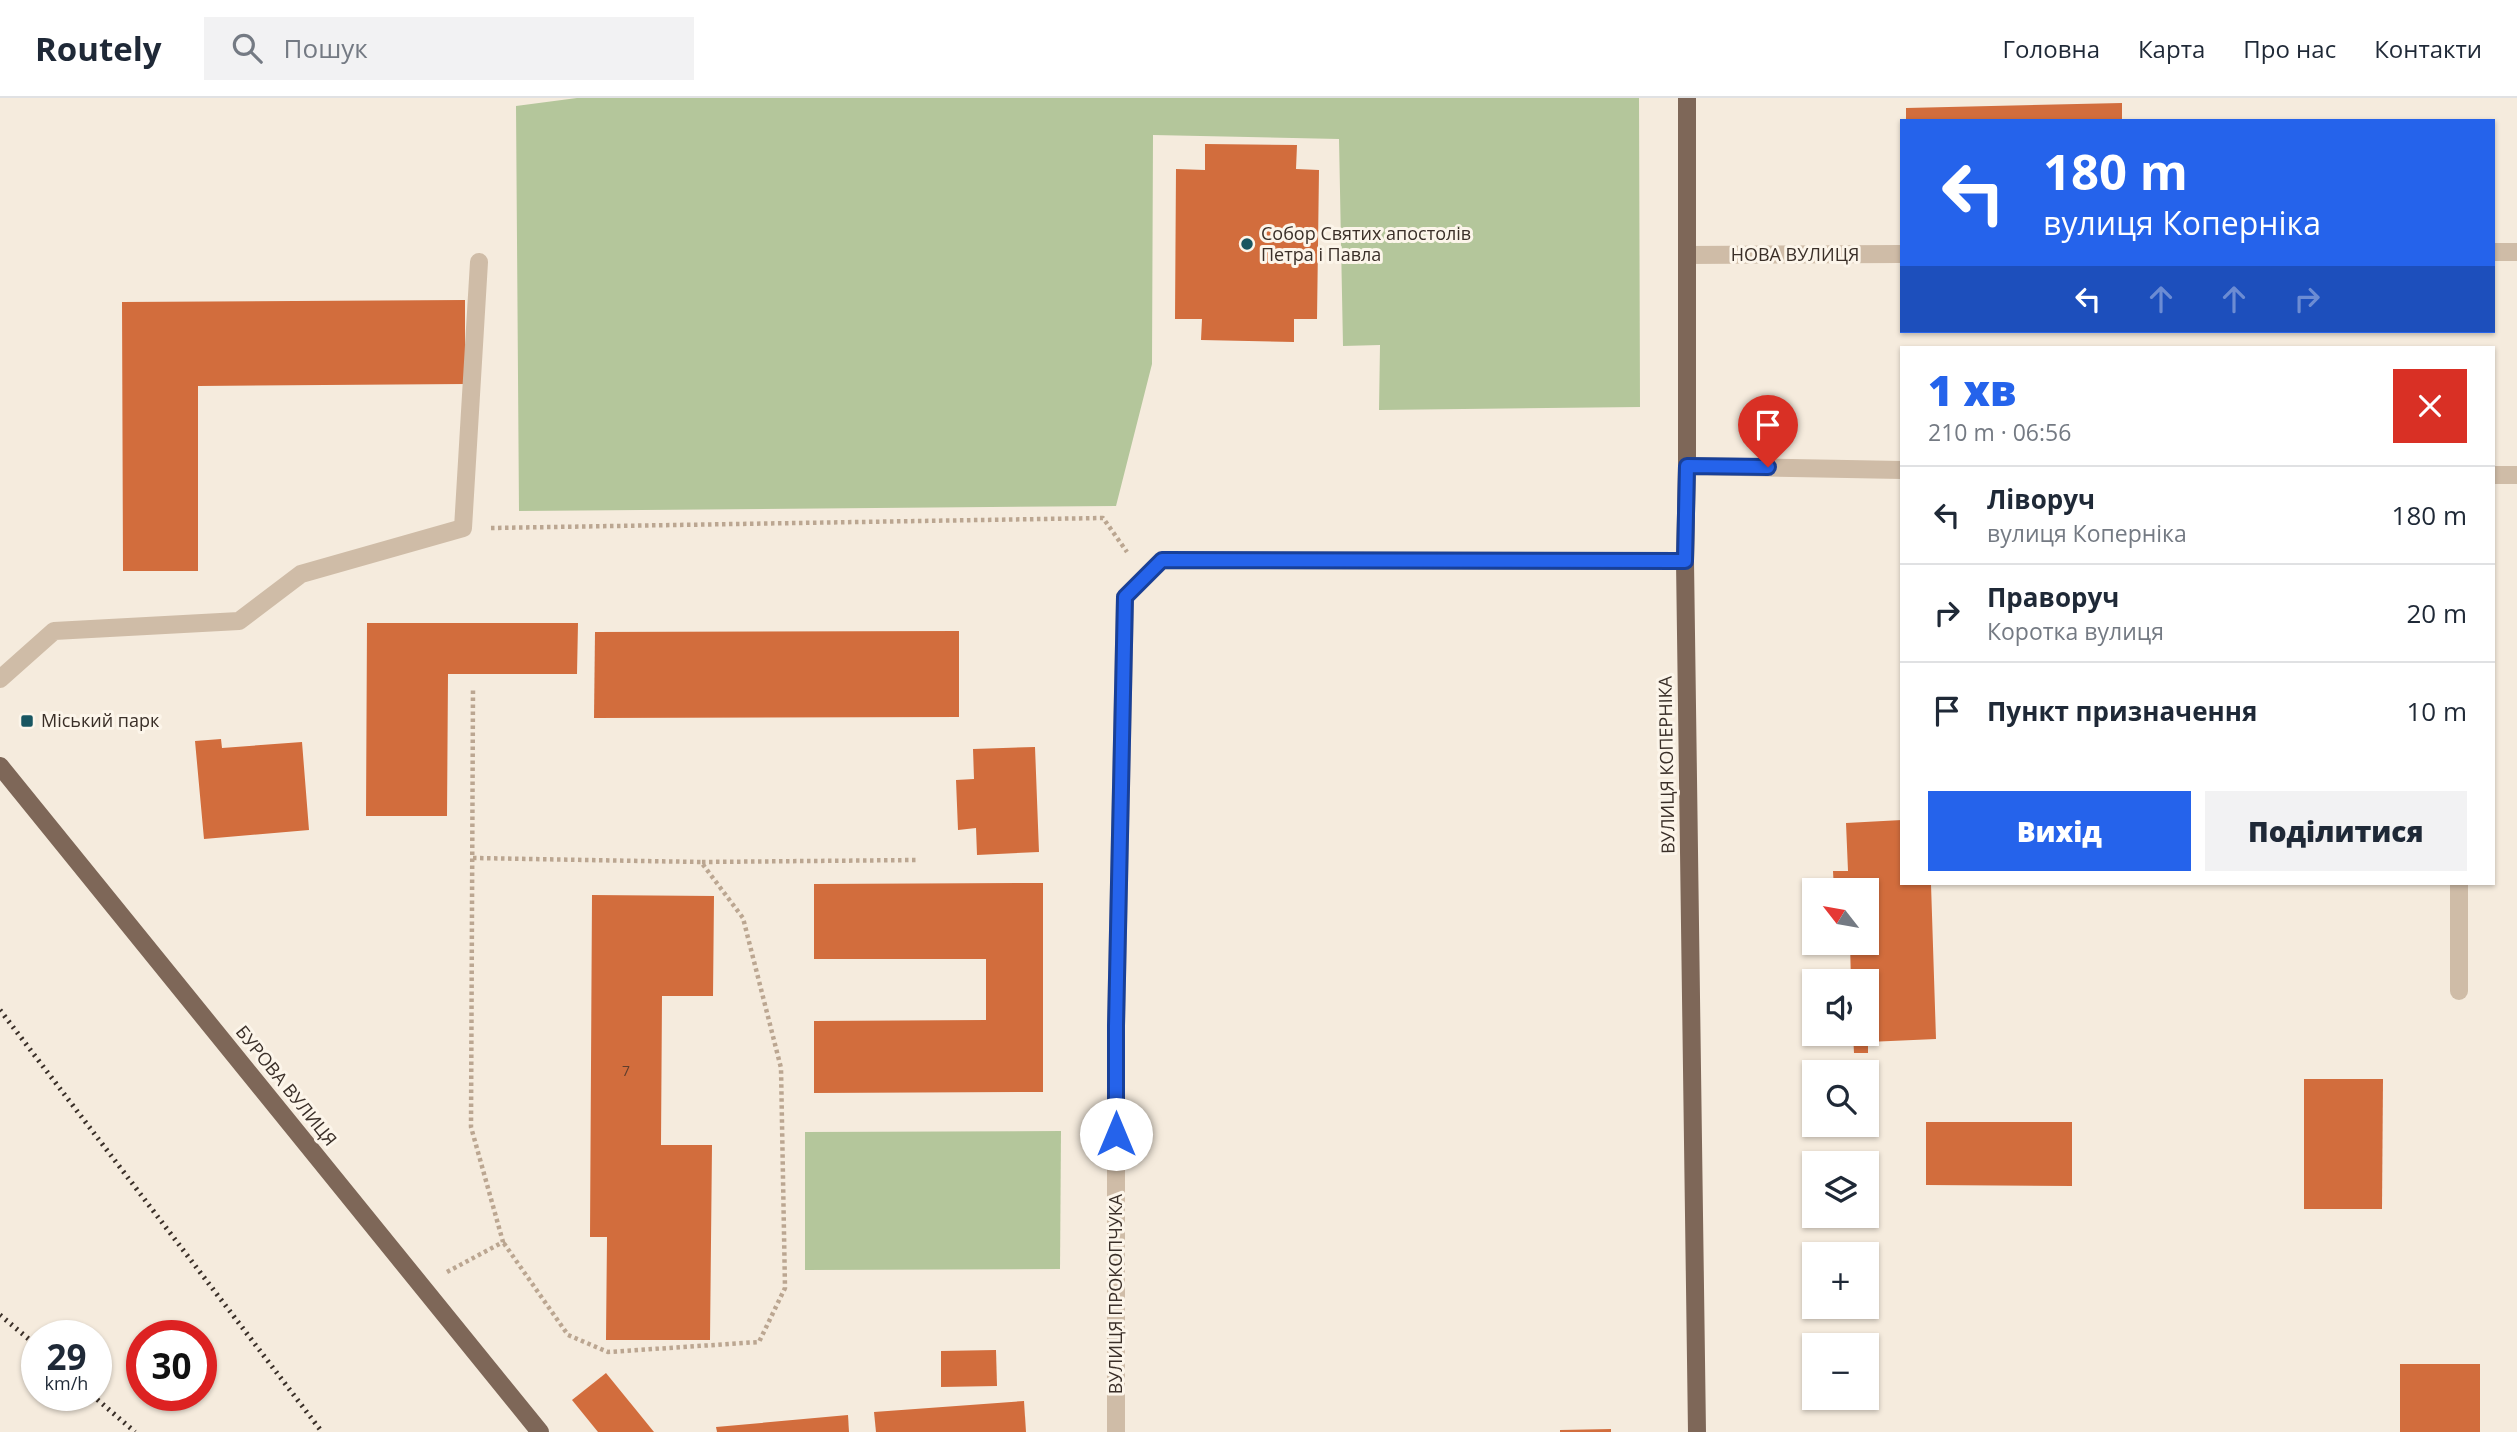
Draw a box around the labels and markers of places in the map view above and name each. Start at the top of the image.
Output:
place label: Собор Святих апостолів Петра і Павла [1261,221,1471,266]
marker: Собор Святих апостолів Петра і Павла [1239,236,1255,252]
pin [1738,395,1798,467]
place label: Міський парк [41,708,160,732]
marker: Міський парк [19,713,35,729]

